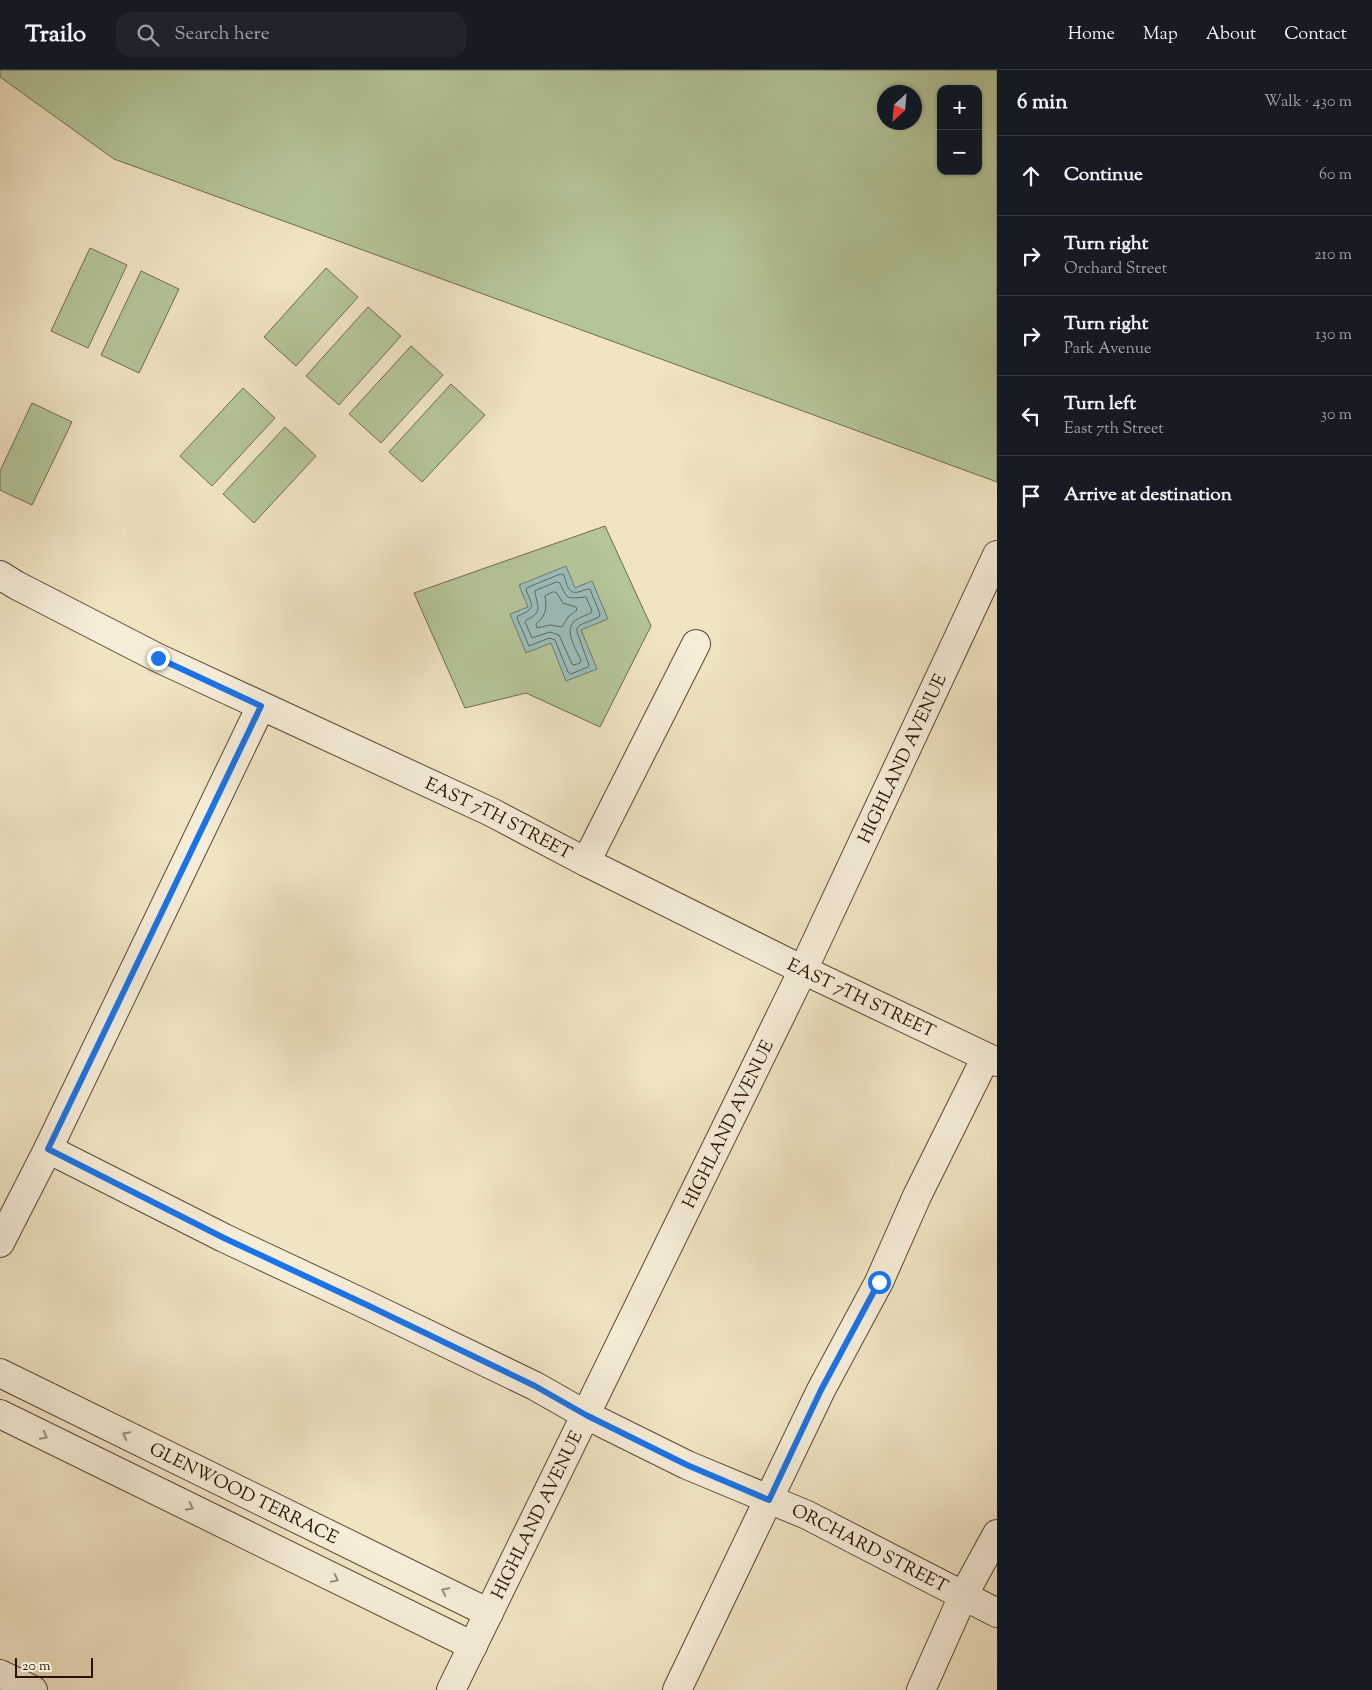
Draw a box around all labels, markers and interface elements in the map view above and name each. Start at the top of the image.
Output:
search box [116,12,466,57]
text: Trailo [25,18,86,52]
icon: search [134,21,162,49]
text: Search here [174,21,270,48]
text: Home [1068,22,1115,48]
text: Map [1143,22,1178,48]
text: About [1206,22,1256,48]
text: Contact [1284,22,1347,48]
north arrow [877,85,922,130]
map controls [937,85,982,175]
button: + [937,85,982,130]
text: 6 min [1017,88,1068,118]
text: Walk · 430 m [1264,91,1352,114]
button: − [937,130,982,175]
icon: ahead [1017,162,1045,190]
text: Continue [1064,162,1143,189]
text: 60 m [1319,164,1352,187]
text: Turn right [1064,231,1148,258]
icon: right [1017,242,1045,270]
text: 210 m [1314,244,1352,267]
text: Orchard Street [1064,258,1167,281]
text: Turn right [1064,311,1148,338]
icon: right [1017,322,1045,350]
text: 130 m [1315,324,1352,347]
text: Park Avenue [1064,338,1151,361]
text: Turn left [1064,391,1136,418]
icon: left [1017,402,1045,430]
text: 30 m [1321,404,1352,427]
text: East 7th Street [1064,418,1164,441]
icon: arrive [1017,482,1045,510]
text: Arrive at destination [1064,482,1232,509]
route end [147,647,170,670]
street label: HIGHLAND AVENUE [853,670,955,848]
street label: EAST 7TH STREET [420,772,576,867]
street label: EAST 7TH STREET [782,953,940,1046]
street label: HIGHLAND AVENUE [677,1036,782,1213]
route start [868,1271,891,1294]
street label: HIGHLAND AVENUE [486,1427,591,1604]
one-way arrow [39,1429,48,1440]
one-way arrow [122,1431,131,1441]
street label: GLENWOOD TERRACE [144,1437,342,1552]
street label: ORCHARD STREET [787,1499,952,1601]
one-way arrow [184,1501,193,1511]
one-way arrow [330,1573,339,1583]
one-way arrow [441,1587,450,1598]
scale bar [15,1655,92,1678]
text: 20 m [22,1657,51,1677]

